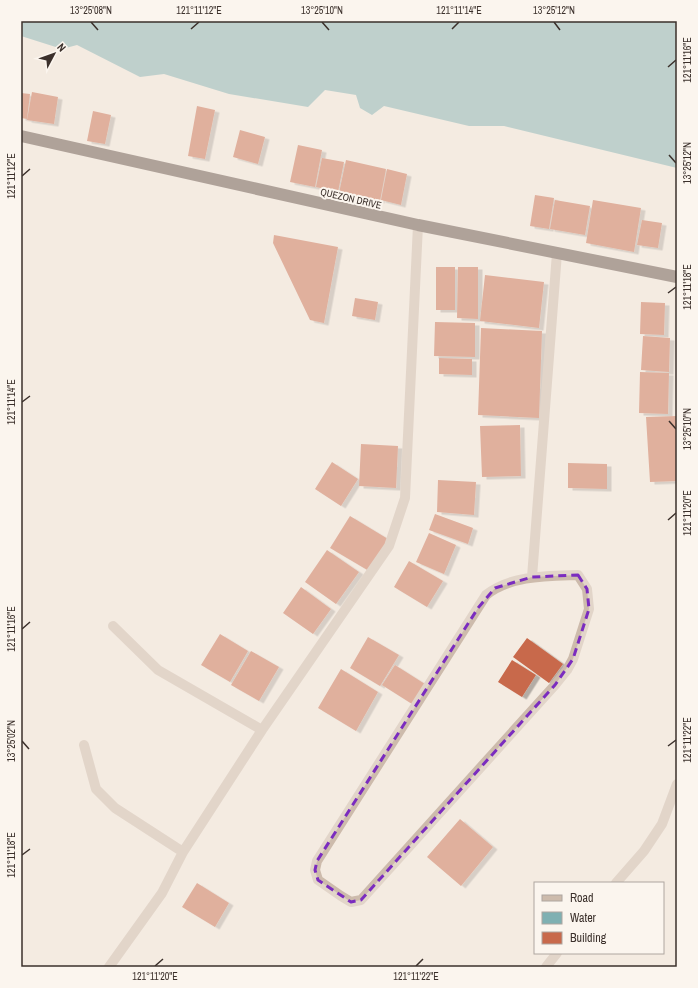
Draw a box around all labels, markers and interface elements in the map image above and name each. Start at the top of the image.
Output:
text: 13°25'08"N [70,4,112,17]
text: 121°11'12"E [176,4,222,17]
text: 13°25'10"N [301,4,343,17]
text: 121°11'14"E [436,4,482,17]
text: 13°25'12"N [533,4,575,17]
north arrow [34,34,74,74]
text: 121°11'16"E [681,37,694,83]
text: N [54,40,69,54]
text: 13°25'12"N [681,142,694,184]
text: 121°11'12"E [5,153,18,199]
street label: QUEZON DRIVE [319,185,383,212]
text: 121°11'18"E [681,264,694,310]
text: 121°11'14"E [5,379,18,425]
text: 13°25'10"N [681,408,694,450]
text: 121°11'20"E [681,490,694,536]
text: 121°11'16"E [5,606,18,652]
text: 121°11'22"E [681,717,694,763]
text: 13°25'02"N [5,720,18,762]
text: 121°11'18"E [5,832,18,878]
legend [534,882,664,954]
text: Road [570,890,594,906]
text: Water [570,910,597,926]
text: Building [570,930,607,946]
text: 121°11'20"E [132,970,178,983]
text: 121°11'22"E [393,970,439,983]

